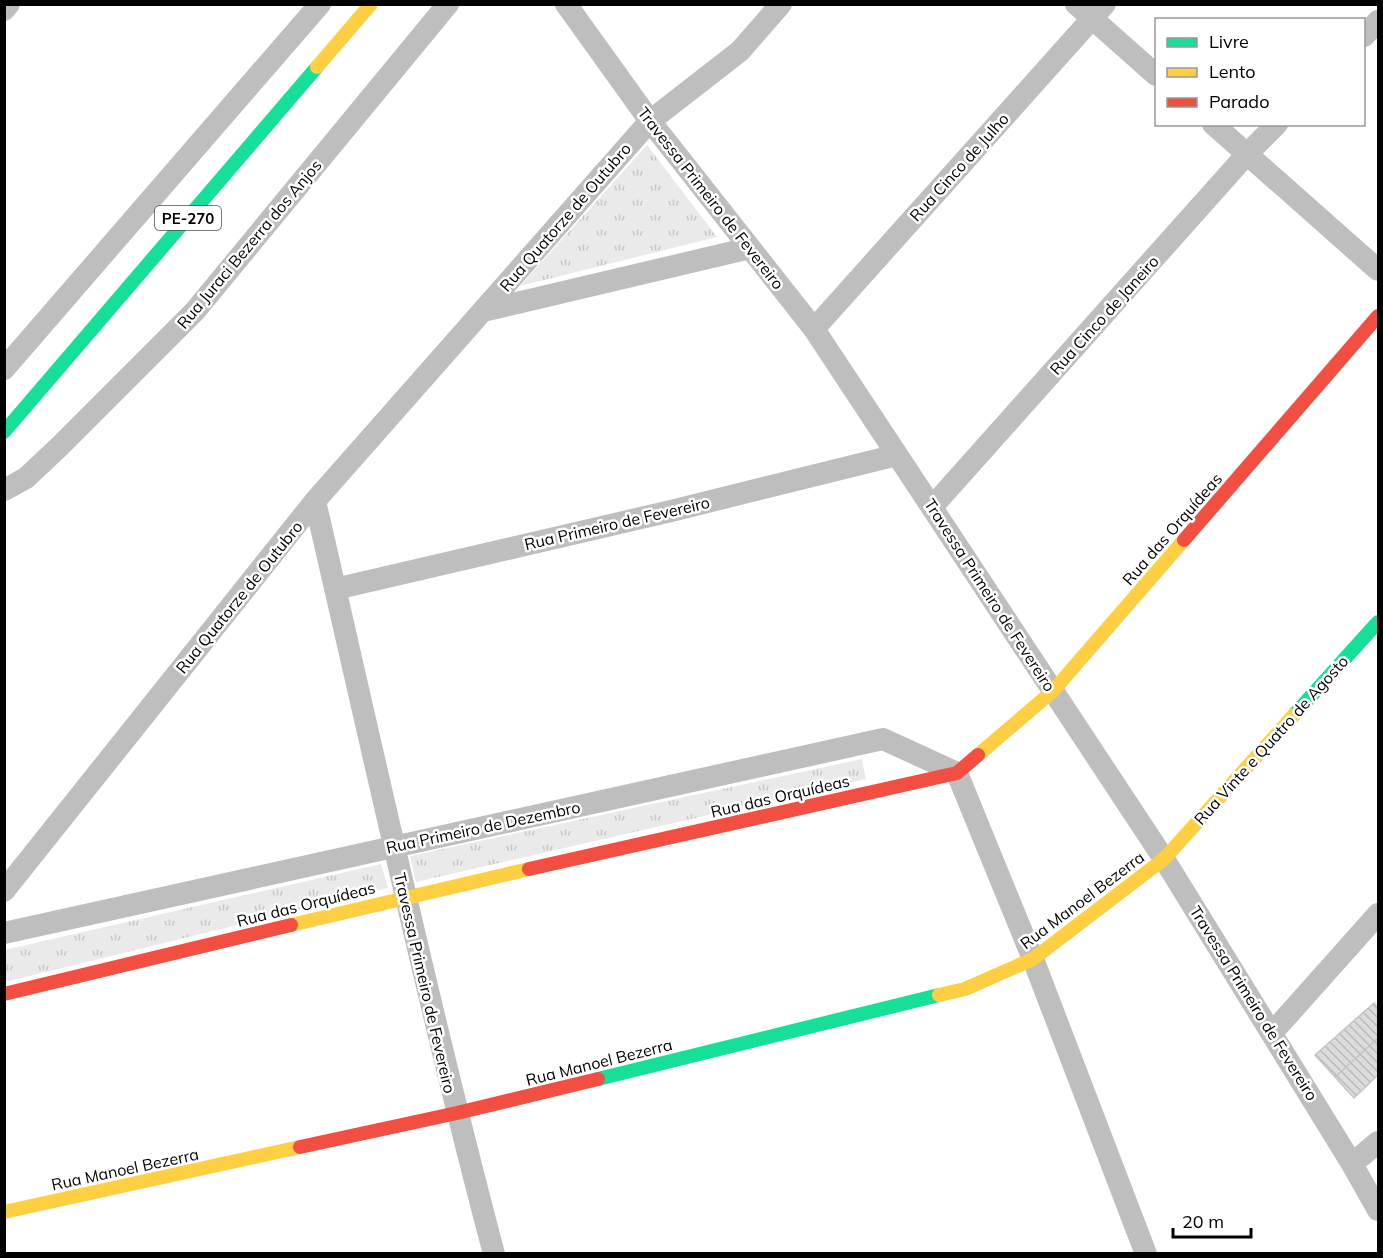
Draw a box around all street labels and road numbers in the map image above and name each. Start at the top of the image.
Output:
street label: Travessa Primeiro de Fevereiro [634,103,788,293]
street label: Rua Cinco de Julho [905,109,1013,225]
street label: Rua Quatorze de Outubro [495,139,635,295]
street label: Rua Juraci Bezerra dos Anjos [172,155,326,333]
road number: PE-270 [155,206,221,230]
street label: Rua Cinco de Janeiro [1045,251,1163,379]
street label: Rua das Orquídeas [1118,469,1226,589]
street label: Rua Primeiro de Fevereiro [522,492,712,554]
street label: Travessa Primeiro de Fevereiro [920,495,1060,695]
street label: Rua Quatorze de Outubro [171,517,307,677]
street label: Rua Vinte e Quatro de Agosto [1190,651,1352,829]
street label: Rua das Orquídeas [709,770,851,822]
street label: Rua Primeiro de Dezembro [384,797,582,857]
street label: Rua Manoel Bezerra [1016,847,1148,953]
street label: Travessa Primeiro de Fevereiro [390,871,460,1095]
street label: Rua das Orquídeas [235,877,377,931]
street label: Travessa Primeiro de Fevereiro [1186,902,1322,1104]
street label: Rua Manoel Bezerra [524,1034,674,1090]
street label: Rua Manoel Bezerra [49,1144,201,1194]

